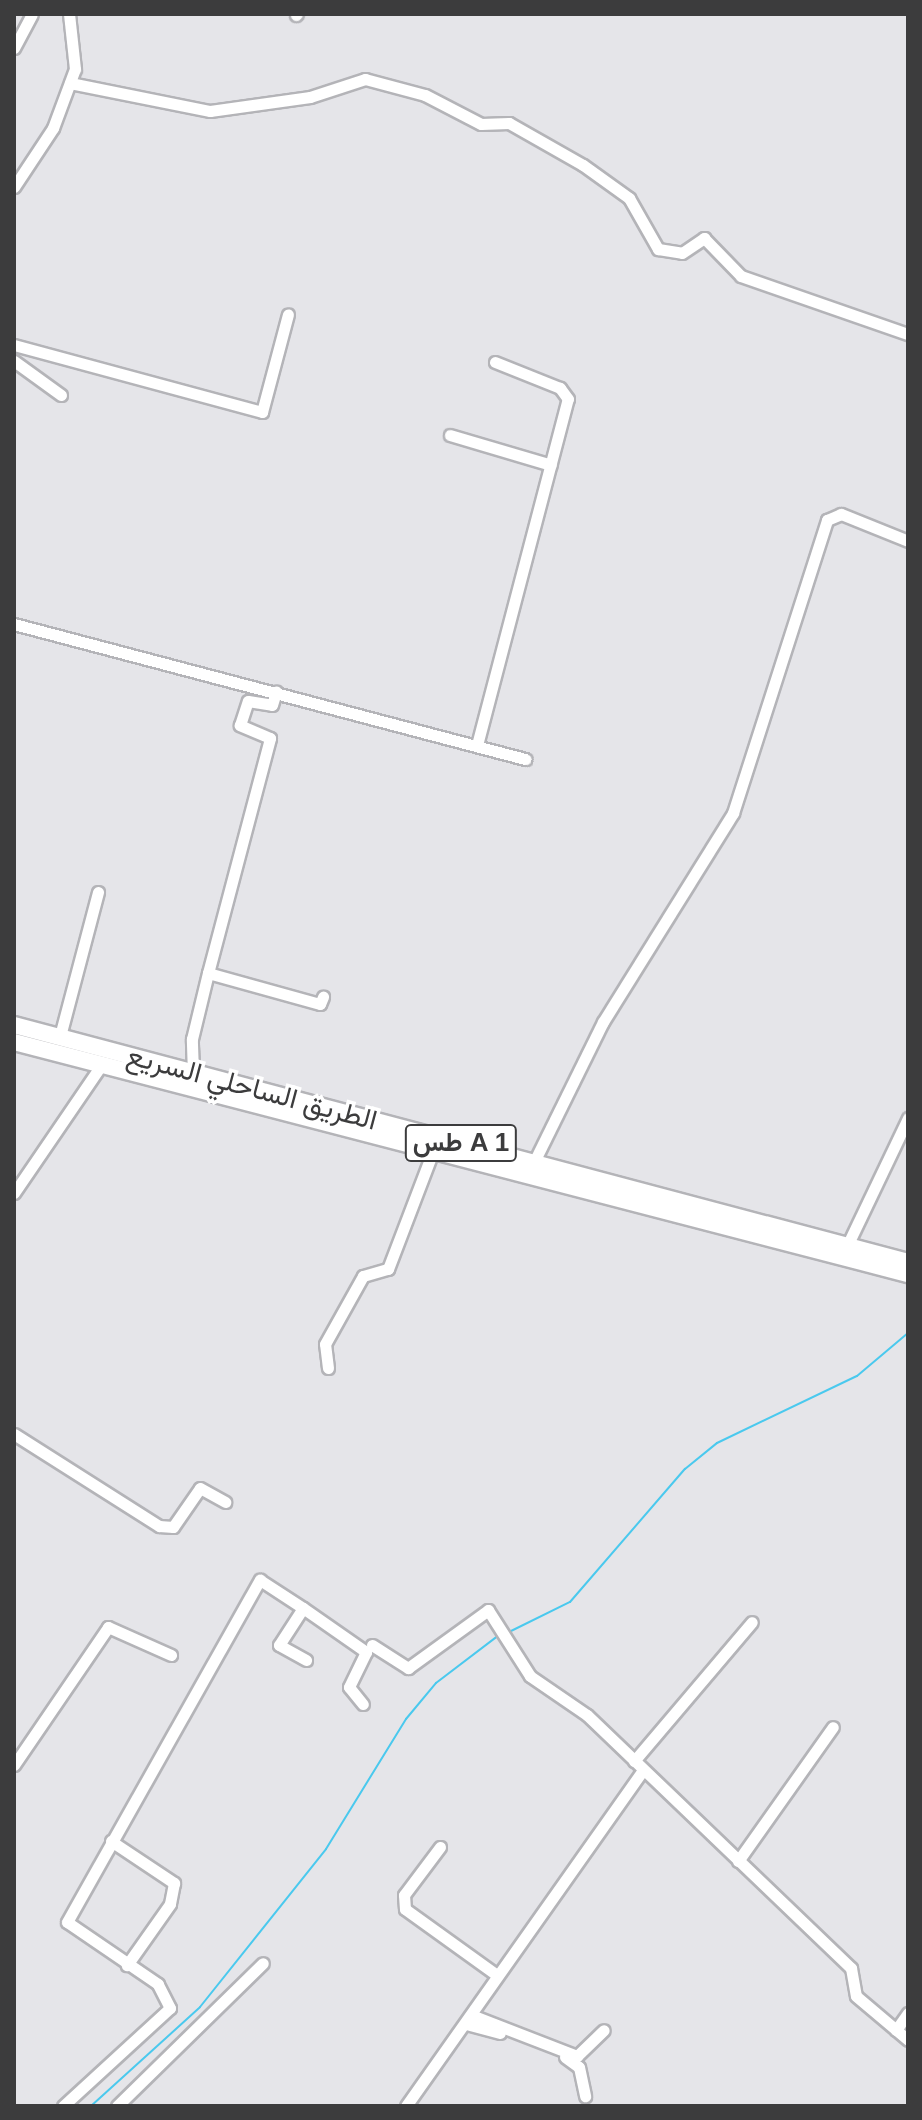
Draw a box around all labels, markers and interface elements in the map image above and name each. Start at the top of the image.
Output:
street label: الطريق الساحلي السريع [123,1038,381,1138]
road number: طس A 1 [403,1121,519,1165]

